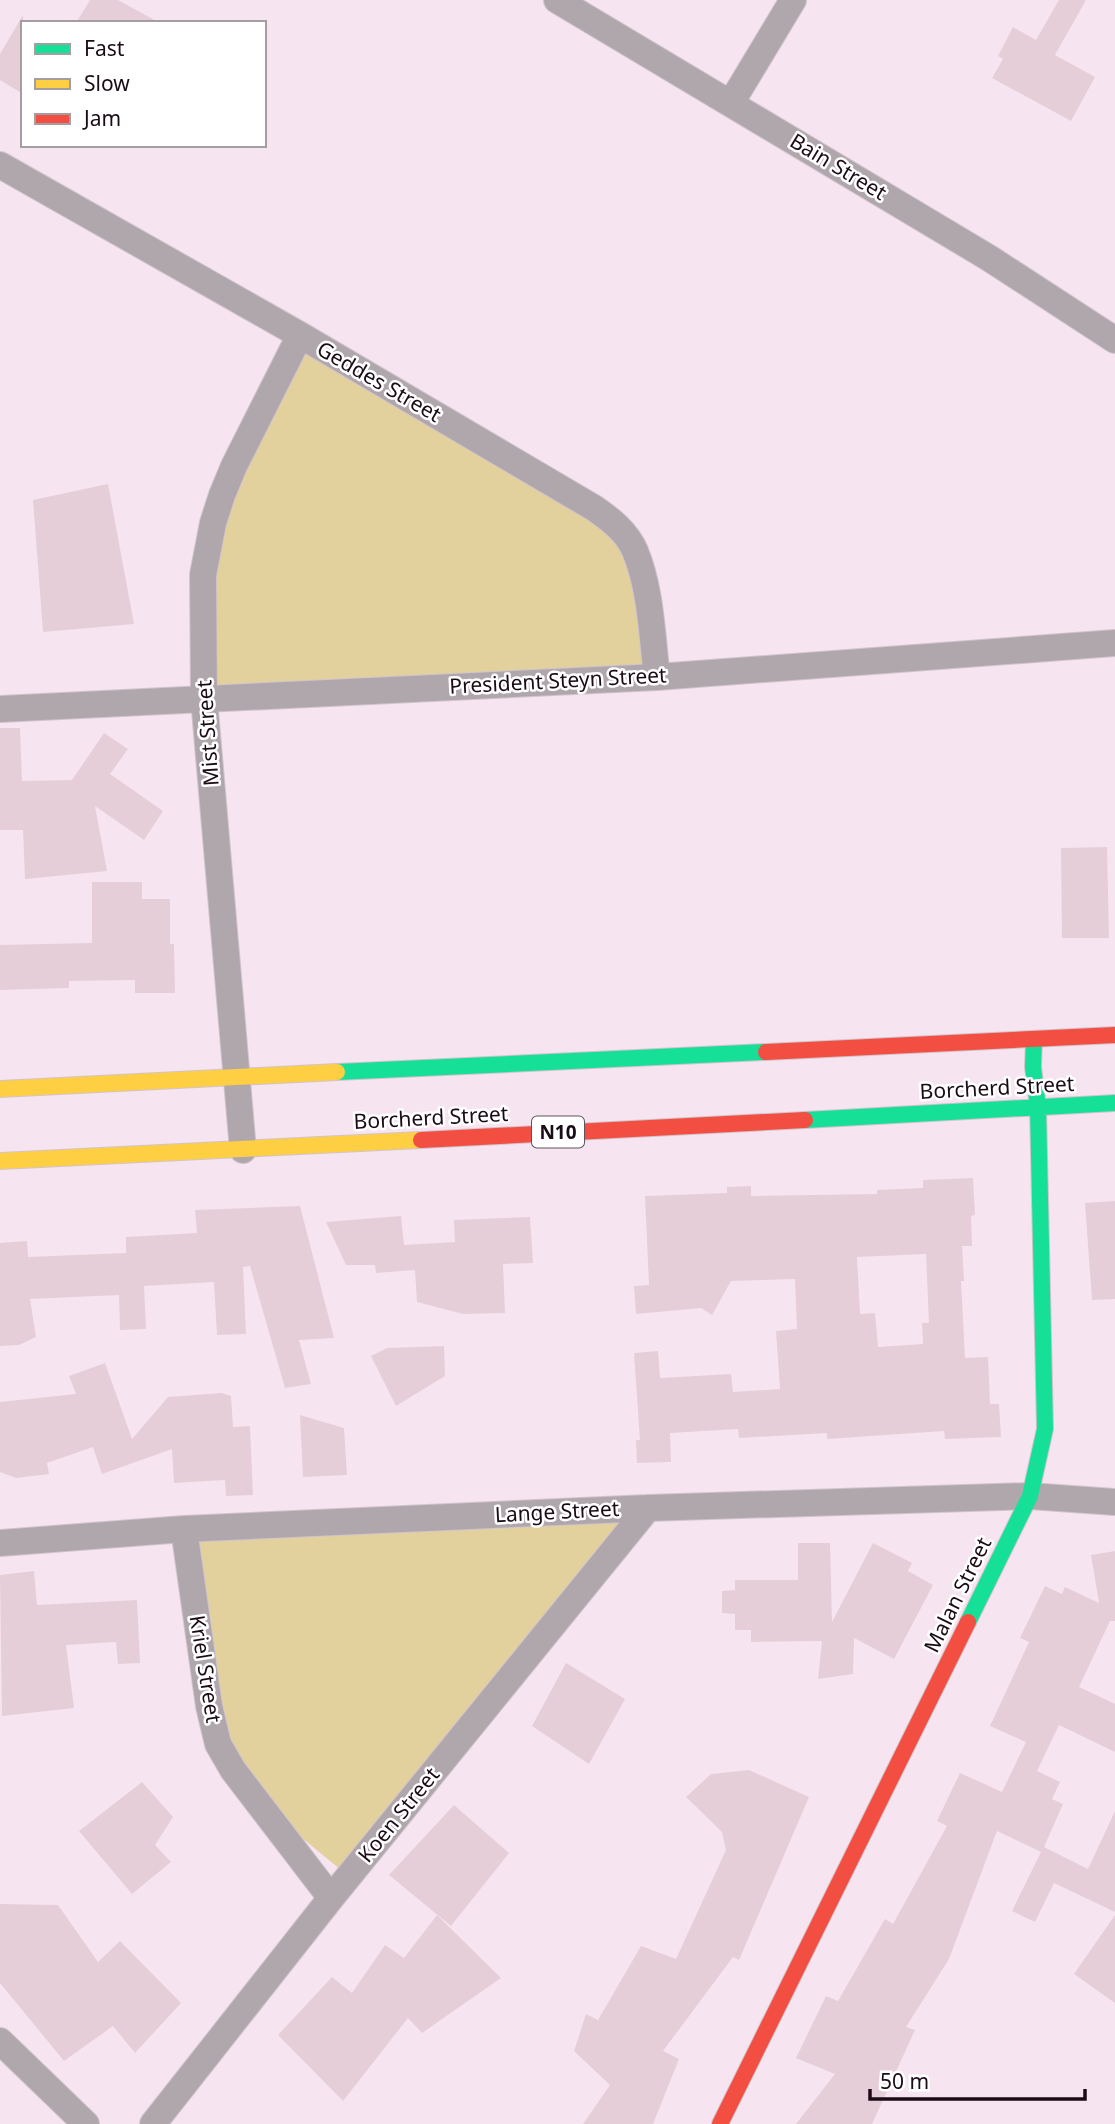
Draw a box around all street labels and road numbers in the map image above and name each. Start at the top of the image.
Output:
street label: Bain Street [785,126,892,206]
street label: Geddes Street [312,334,447,428]
street label: President Steyn Street [449,660,668,700]
street label: Mist Street [189,679,225,787]
street label: Borcherd Street [919,1069,1075,1105]
street label: Borcherd Street [353,1099,509,1135]
road number: N10 [532,1116,584,1148]
street label: Lange Street [494,1494,620,1528]
street label: Malan Street [917,1532,997,1657]
street label: Kriel Street [184,1613,228,1725]
street label: Koen Street [351,1761,445,1868]

